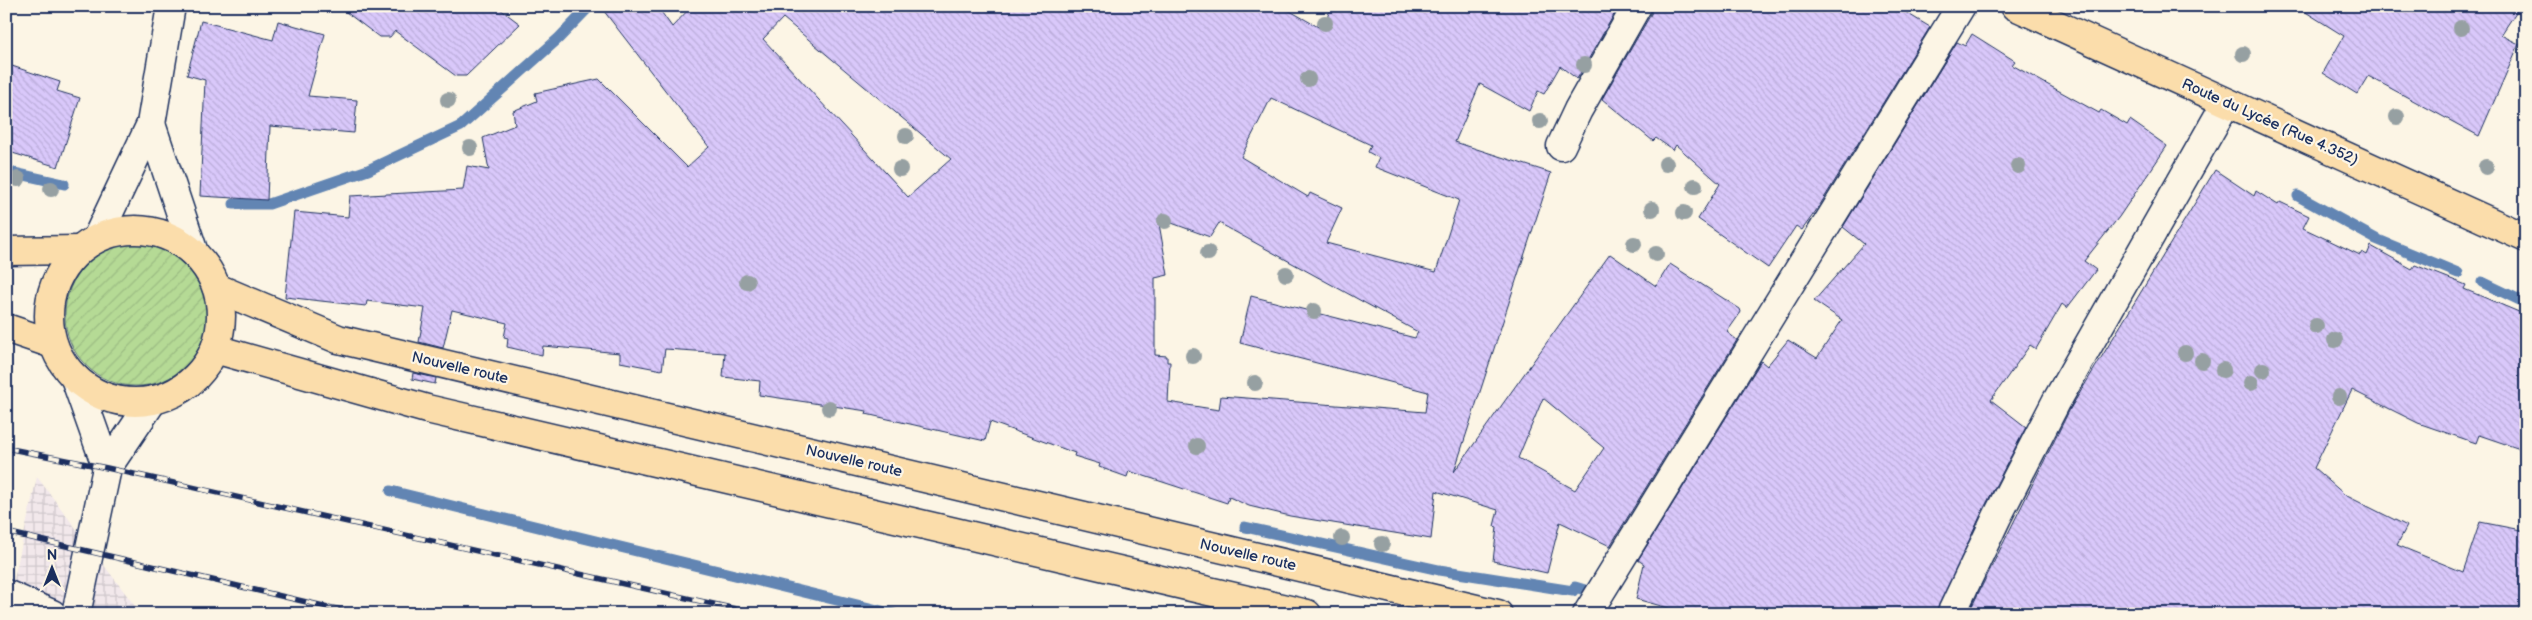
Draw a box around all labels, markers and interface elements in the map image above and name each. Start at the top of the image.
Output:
street label: Route du Lycée (Rue 4.352) [2179,74,2361,170]
street label: Nouvelle route [410,348,510,388]
street label: Nouvelle route [804,441,904,481]
street label: Nouvelle route [1198,535,1298,575]
north arrow [28,542,78,592]
text: N [47,547,57,564]

